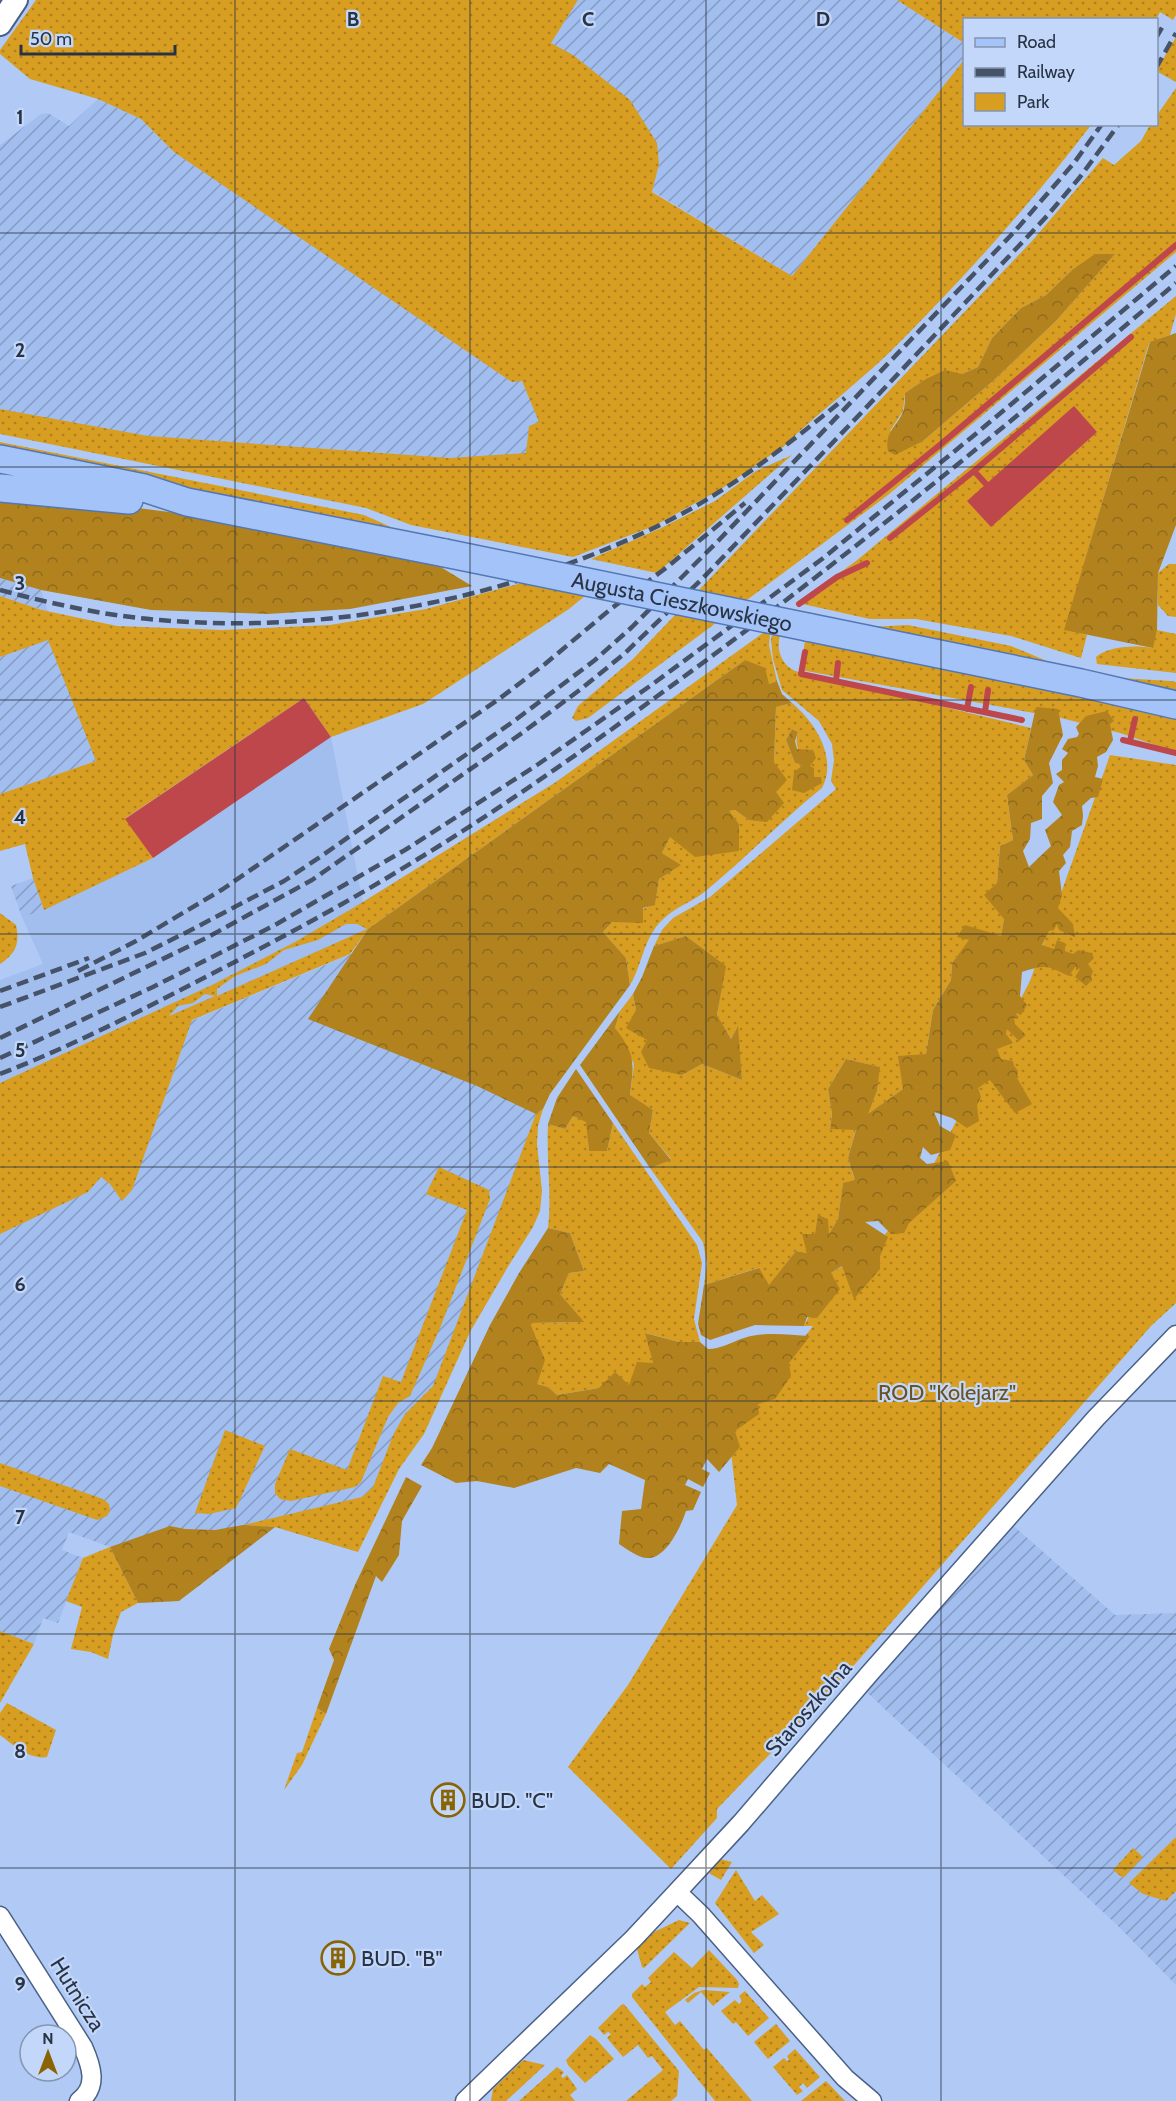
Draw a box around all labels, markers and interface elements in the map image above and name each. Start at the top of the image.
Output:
text: B [347,7,359,31]
text: C [582,7,594,31]
text: D [816,7,830,31]
scale bar [21,18,176,56]
legend [963,18,1158,126]
text: 50 m [30,28,72,50]
text: Road [1017,31,1056,53]
text: Railway [1017,61,1075,83]
text: Park [1017,91,1050,113]
text: 1 [16,105,24,129]
text: 2 [15,338,25,362]
street label: Augusta Cieszkowskiego [569,566,795,638]
text: 3 [15,571,25,595]
text: 4 [14,805,26,829]
text: 5 [15,1038,25,1062]
text: 6 [14,1272,26,1296]
park label: ROD "Kolejarz" [878,1379,1016,1406]
text: 7 [15,1505,26,1529]
street label: Staroszkolna [759,1655,858,1762]
text: 8 [14,1739,26,1763]
building icon: BUD. "C" [430,1782,466,1818]
place label: BUD. "C" [471,1787,553,1814]
building icon: BUD. "B" [320,1940,356,1976]
place label: BUD. "B" [361,1945,443,1972]
street label: Hutnicza [44,1952,111,2037]
text: 9 [14,1972,26,1996]
north arrow [18,2023,78,2083]
text: N [42,2029,54,2048]

